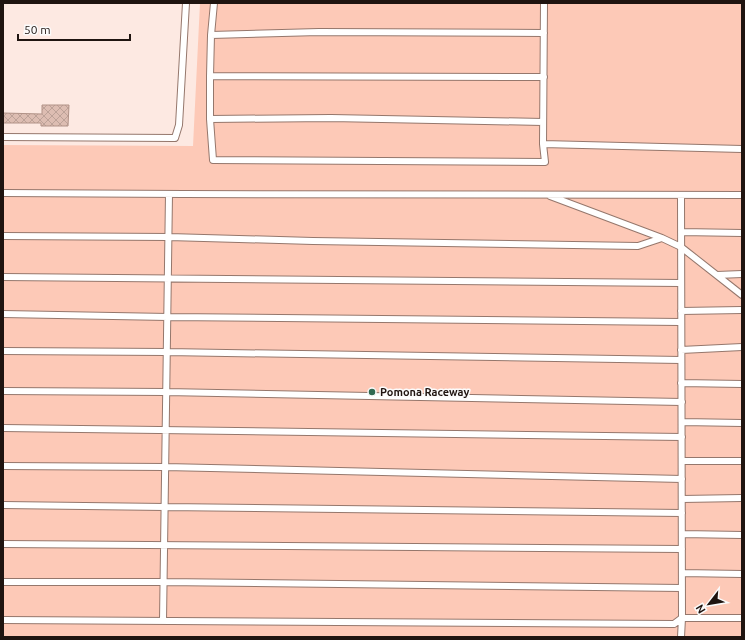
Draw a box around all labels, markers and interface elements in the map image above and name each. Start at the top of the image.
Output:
scale bar [18,16,130,42]
text: 50 m [24,23,51,36]
place label: Pomona Raceway [380,386,469,398]
marker: Pomona Raceway [367,387,377,397]
north arrow [689,584,729,624]
text: N [693,603,708,616]

